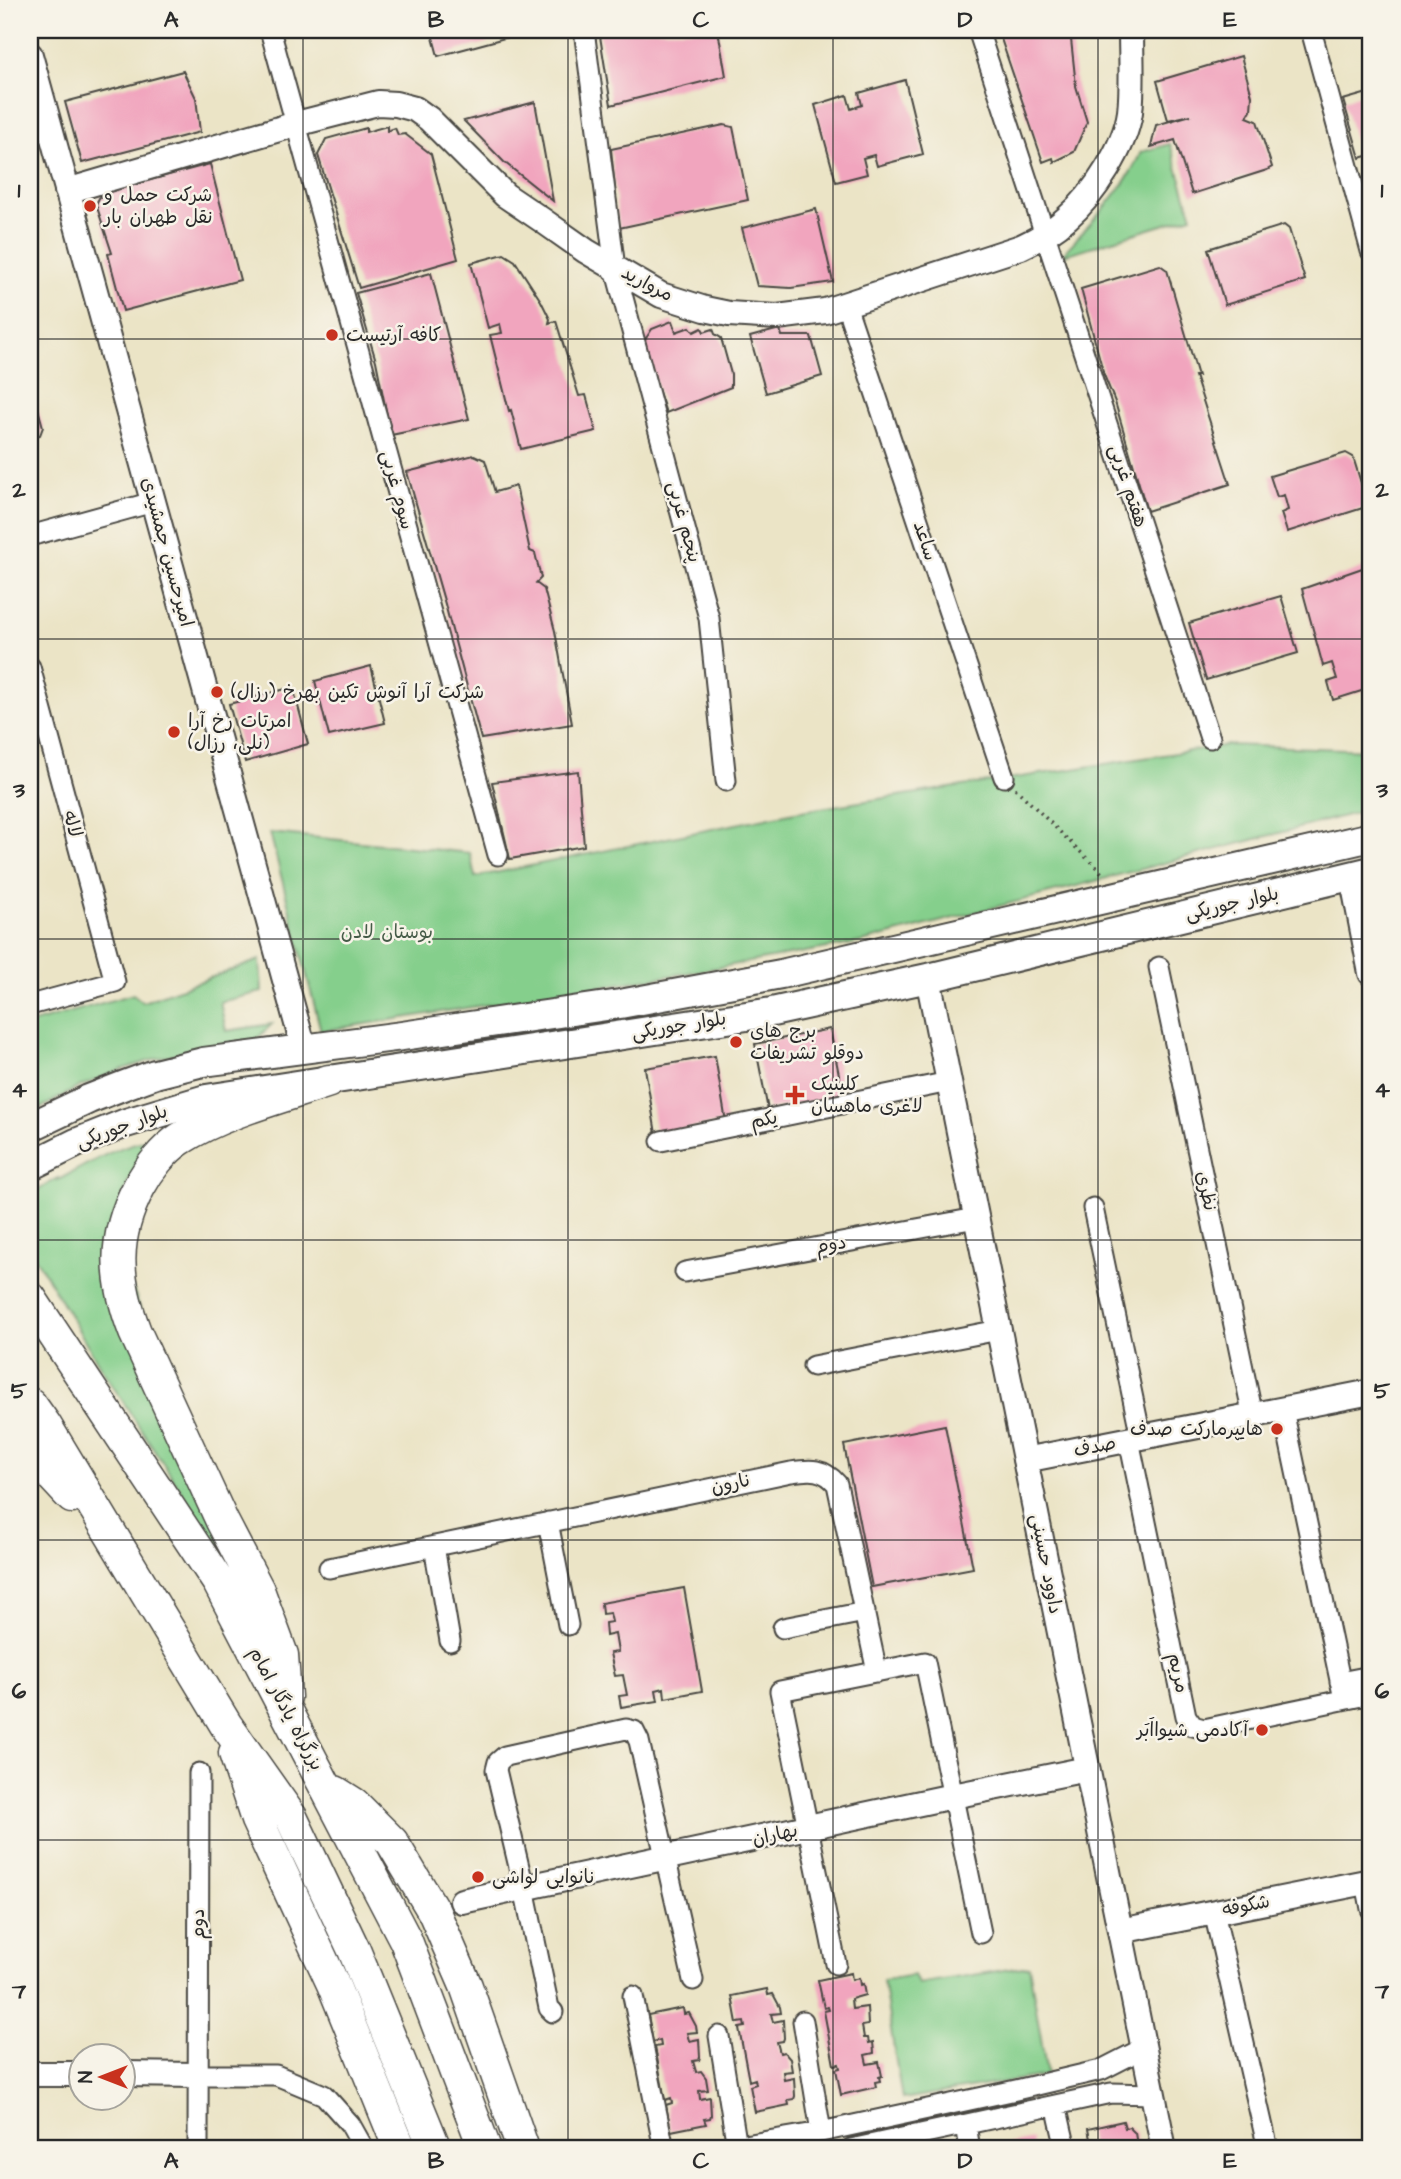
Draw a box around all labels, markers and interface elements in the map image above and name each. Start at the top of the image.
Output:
text: A [164,4,179,36]
text: B [428,4,445,36]
text: C [693,4,710,36]
text: D [958,4,973,36]
text: E [1223,4,1237,36]
text: 1 [18,174,21,206]
text: 1 [1381,174,1384,206]
place label: شرکت حمل و نقل طهران بار [102,182,213,231]
marker: شرکت حمل و نقل طهران بار [82,198,98,214]
street label: مروارید [616,259,678,309]
place label: کافه آرتیست [346,322,441,349]
marker: کافه آرتیست [324,327,340,343]
street label: هفتم غربی [1102,441,1154,531]
street label: سوم غربی [373,447,421,533]
text: 2 [11,474,26,506]
street label: امیرحسین جمشیدی [134,474,200,630]
text: 2 [1374,474,1389,506]
street label: پنجم غربی [660,478,708,566]
street label: ساعد [906,518,944,564]
place label: شرکت آرا آنوش تکین بهرخ (رزال) [231,679,484,706]
marker: شرکت آرا آنوش تکین بهرخ (رزال) [209,684,225,700]
place label: امرتات رخ آرا (نلی، رزال) [188,708,291,757]
marker: امرتات رخ آرا (نلی، رزال) [166,724,182,740]
text: 3 [12,774,25,806]
text: 3 [1375,774,1388,806]
street label: لاله [56,808,88,840]
street label: بلوار جوریکی [1183,880,1281,928]
park label: بوستان لادن [341,919,433,946]
street label: بلوار جوریکی [630,1005,728,1047]
place label: برج های دوقلو تشریفات [750,1018,864,1067]
marker: برج های دوقلو تشریفات [728,1034,744,1050]
place label: کلینیک لاغری ماهسان [811,1071,923,1120]
text: 4 [11,1074,27,1106]
text: 4 [1374,1074,1390,1106]
marker: کلینیک لاغری ماهسان [785,1085,805,1105]
street label: بلوار جوریکی [73,1098,171,1156]
street label: یکم [748,1104,780,1136]
street label: نظری [1189,1169,1223,1213]
street label: دوم [813,1229,849,1261]
text: 5 [11,1375,28,1407]
text: 5 [1374,1375,1391,1407]
place label: هایپرمارکت صدف [1130,1416,1263,1443]
marker: هایپرمارکت صدف [1269,1421,1285,1437]
street label: صدف [1071,1430,1119,1464]
street label: نارون [709,1467,753,1501]
street label: داوود حسینی [1023,1512,1069,1616]
street label: بزرگراه یادگار امام [242,1642,330,1776]
street label: مریم [1161,1651,1195,1695]
text: 6 [12,1675,27,1707]
text: 6 [1375,1675,1390,1707]
place label: آکادمی شیوااَبَر [1135,1716,1249,1744]
marker: آکادمی شیوااَبَر [1254,1722,1270,1738]
street label: بهاران [750,1817,800,1853]
place label: نانوایی لواشی [492,1864,595,1891]
marker: نانوایی لواشی [470,1869,486,1885]
street label: شکوفه [1220,1888,1272,1924]
street label: دوم [185,1909,212,1939]
text: 7 [11,1975,27,2007]
text: 7 [1374,1975,1390,2007]
north arrow [66,2042,136,2112]
text: N [73,2071,100,2083]
text: A [164,2145,179,2177]
text: B [428,2145,445,2177]
text: C [693,2145,710,2177]
text: D [958,2145,973,2177]
text: E [1223,2145,1237,2177]

